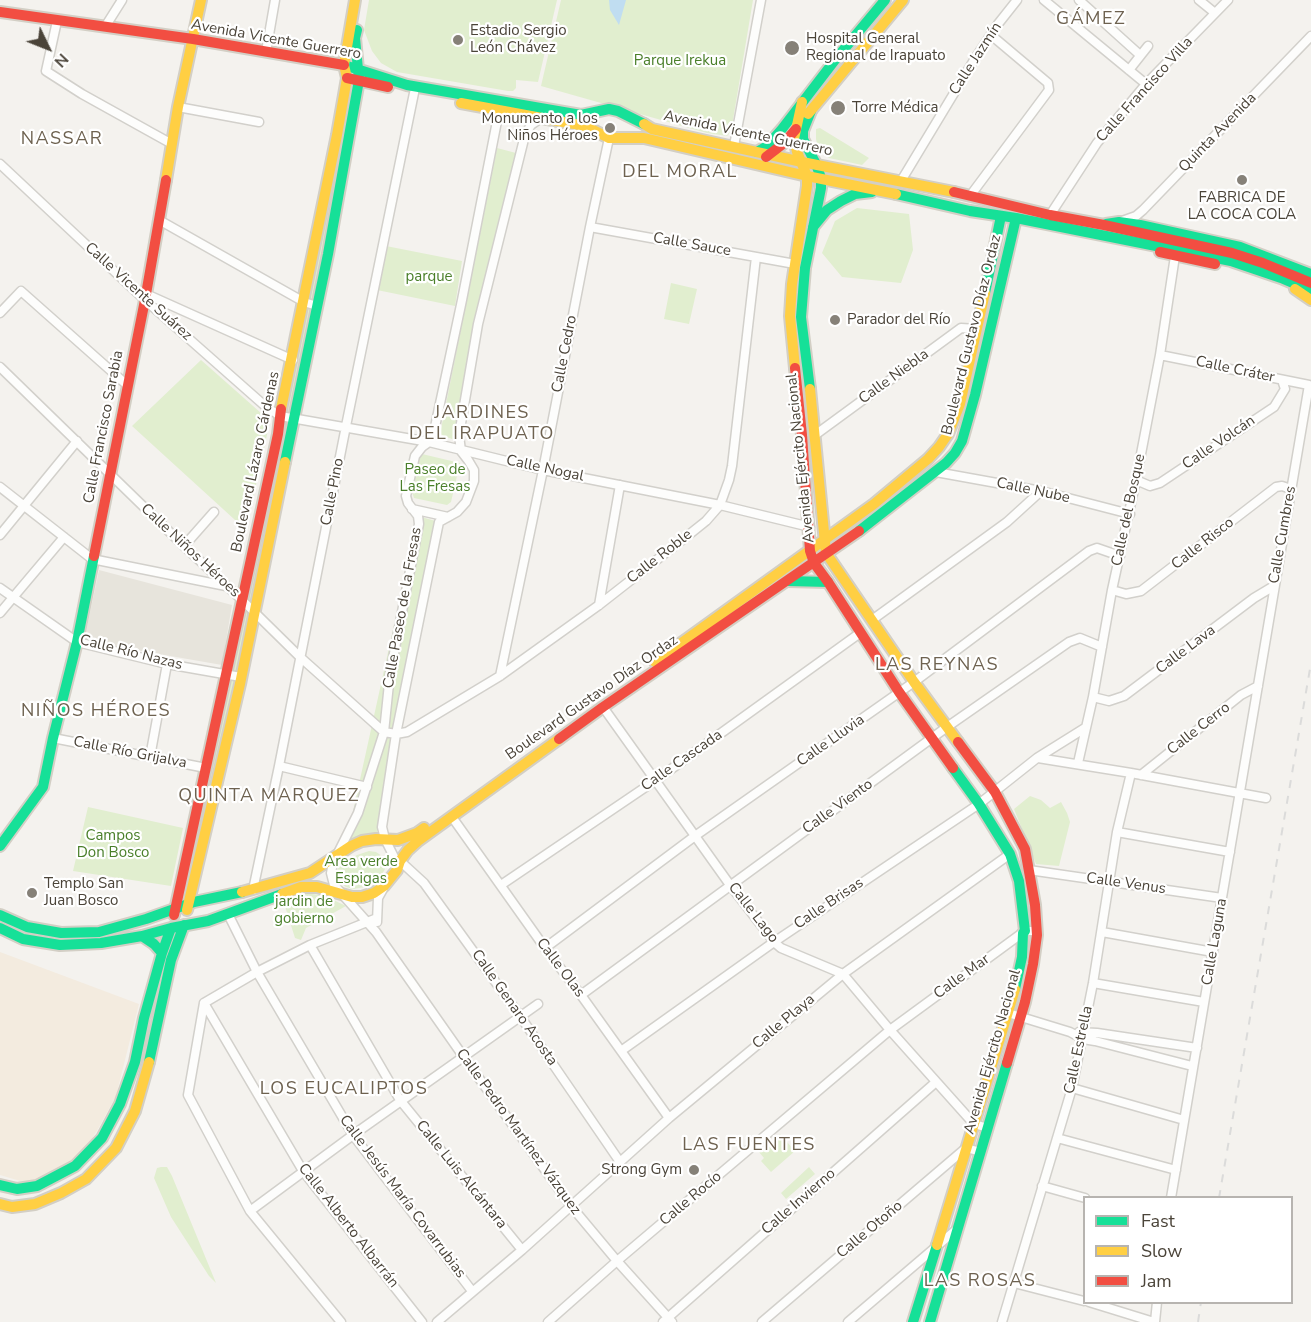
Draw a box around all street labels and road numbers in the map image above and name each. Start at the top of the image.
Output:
street label: Avenida Vicente Guerrero [190,16,362,64]
street label: Calle Jazmín [946,19,1006,99]
street label: Calle Francisco Villa [1093,34,1197,146]
street label: Quinta Avenida [1175,89,1261,177]
street label: Avenida Vicente Guerrero [662,107,834,161]
street label: Calle Sauce [652,229,732,261]
street label: Boulevard Gustavo Díaz Ordaz [938,233,1006,437]
street label: Calle Vicente Suárez [81,239,195,345]
street label: Calle Cedro [549,314,581,394]
street label: Calle Niebla [855,346,933,408]
street label: Calle Francisco Sarabia [80,349,128,505]
street label: Calle Cráter [1194,353,1276,387]
street label: Boulevard Lázaro Cárdenas [228,370,284,554]
street label: Avenida Ejército Nacional [783,372,819,544]
street label: Calle Volcán [1179,412,1259,474]
street label: Calle Nogal [504,452,586,486]
street label: Calle del Bosque [1108,452,1150,568]
street label: Calle Pino [318,457,348,527]
street label: Calle Nube [995,474,1071,508]
street label: Calle Cumbres [1266,485,1300,585]
street label: Calle Niños Héroes [137,500,243,602]
street label: Calle Risco [1168,514,1238,574]
street label: Calle Paseo de la Fresas [380,526,426,690]
street label: Calle Roble [624,526,696,588]
street label: Calle Lava [1153,622,1219,678]
street label: Calle Río Nazas [78,632,184,674]
street label: Boulevard Gustavo Díaz Ordaz [503,632,681,764]
street label: Calle Cerro [1164,699,1234,759]
street label: Calle Lluvia [794,711,868,771]
street label: Calle Cascada [638,726,726,796]
street label: Calle Río Grijalva [72,733,188,773]
street label: Calle Viento [799,776,877,838]
street label: Calle Venus [1085,870,1167,898]
street label: Calle Brisas [791,874,867,934]
street label: Calle Lago [724,879,782,947]
street label: Calle Laguna [1198,897,1232,987]
street label: Calle Olas [532,935,588,1001]
street label: Calle Genaro Acosta [467,946,561,1070]
street label: Calle Mar [931,951,993,1003]
street label: Avenida Ejército Nacional [961,967,1025,1137]
street label: Calle Playa [749,991,819,1053]
street label: Calle Estrella [1061,1004,1097,1096]
street label: Calle Pedro Martínez Vázquez [452,1046,584,1218]
street label: Calle Jesús María Covarrubias [335,1112,469,1282]
street label: Calle Luis Alcántara [412,1117,510,1233]
street label: Calle Alberto Albarrán [294,1160,402,1292]
street label: Calle Invierno [758,1165,840,1239]
street label: Calle Rocío [656,1168,726,1230]
street label: Calle Otoño [833,1197,907,1263]

